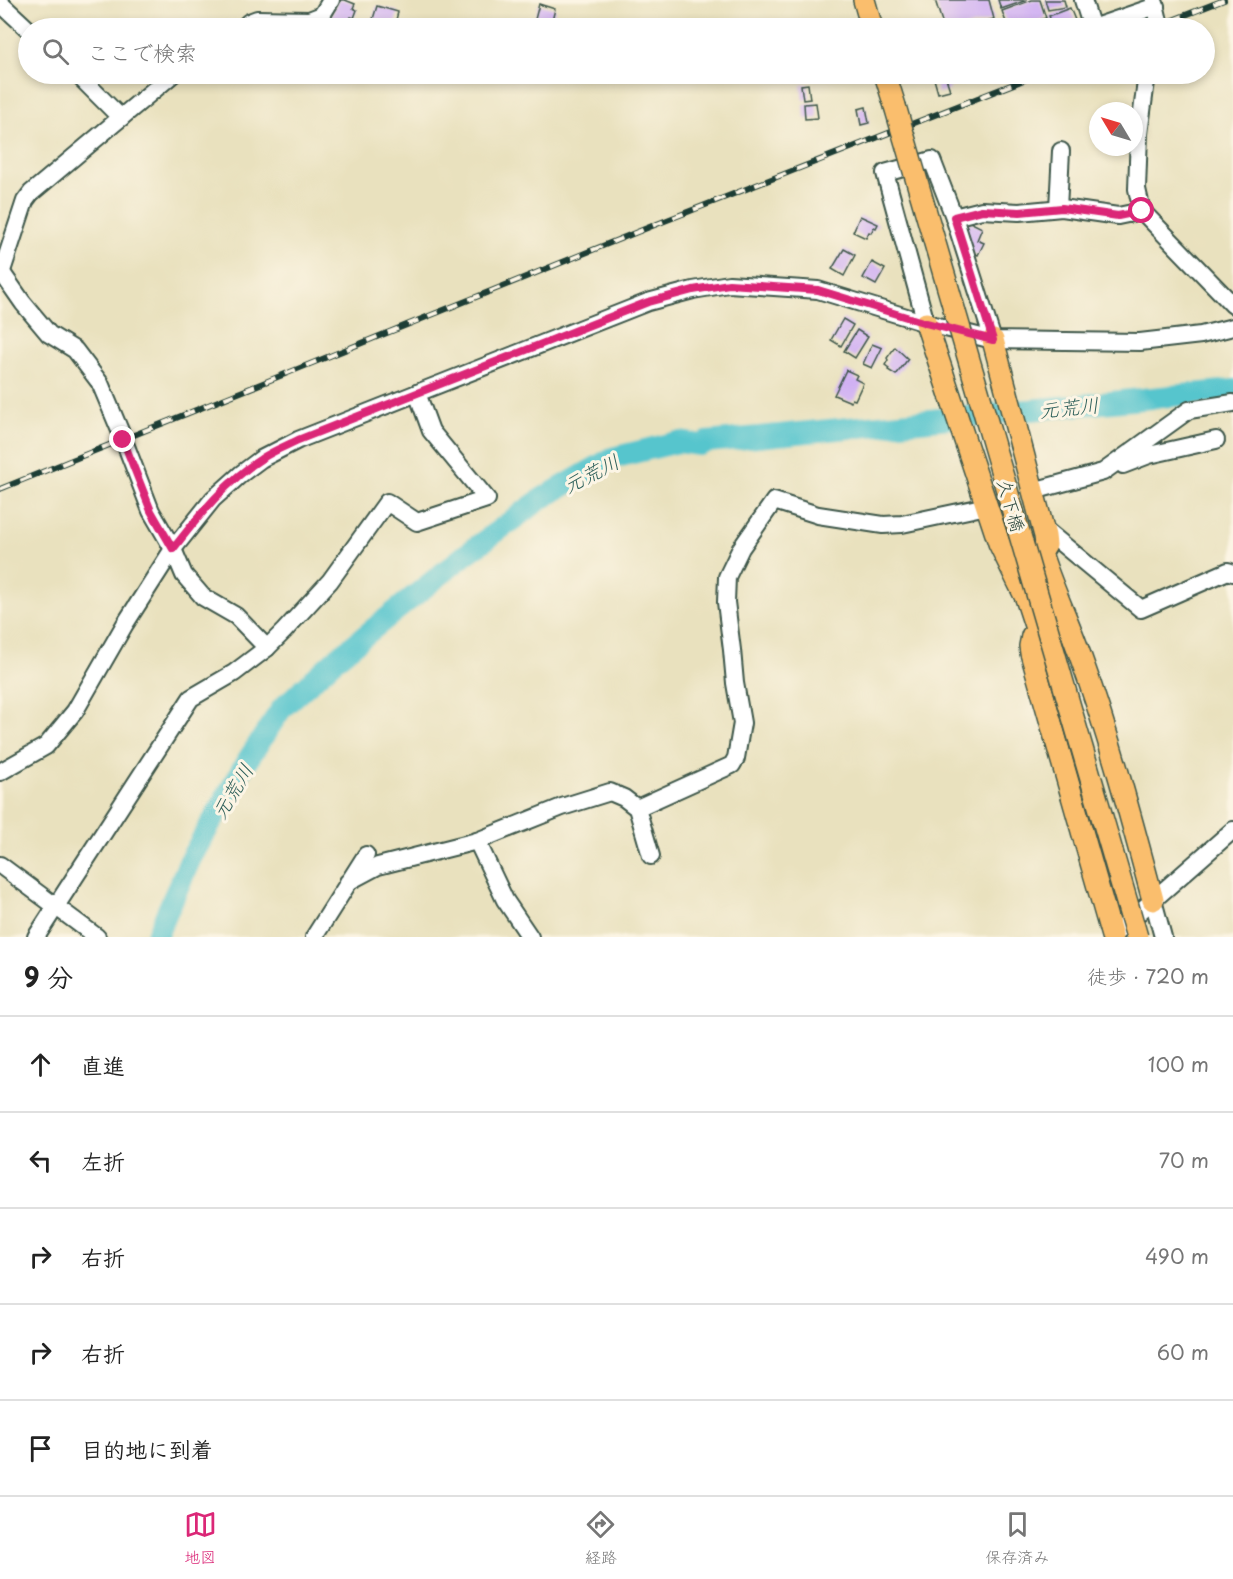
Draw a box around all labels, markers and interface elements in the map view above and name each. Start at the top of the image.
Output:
search box [18,18,1215,84]
icon: search [39,35,72,68]
text: ここで検索 [87,35,197,68]
north arrow [1089,102,1143,156]
route start [1128,197,1154,223]
water label: 元荒川 [1038,389,1100,425]
route end [109,426,135,452]
water label: 元荒川 [557,446,625,500]
street label: 久下橋 [992,475,1032,535]
water label: 元荒川 [204,758,260,824]
text: 9 分 [24,957,73,996]
text: 徒歩 · 720 m [1087,961,1209,991]
icon: ahead [24,1048,57,1081]
text: 直進 [81,1048,125,1081]
text: 100 m [1148,1049,1209,1079]
icon: left [24,1144,57,1177]
text: 左折 [81,1144,125,1177]
text: 70 m [1159,1145,1209,1175]
icon: right [24,1240,57,1273]
text: 右折 [81,1240,125,1273]
text: 490 m [1145,1241,1209,1271]
icon: right [24,1336,57,1369]
text: 右折 [81,1336,125,1369]
text: 60 m [1157,1337,1209,1367]
icon: arrive [24,1432,57,1465]
text: 目的地に到着 [81,1432,213,1465]
tab: 地図 [184,1508,217,1568]
tab: 経路 [584,1508,617,1568]
tab: 保存済み [985,1508,1049,1568]

